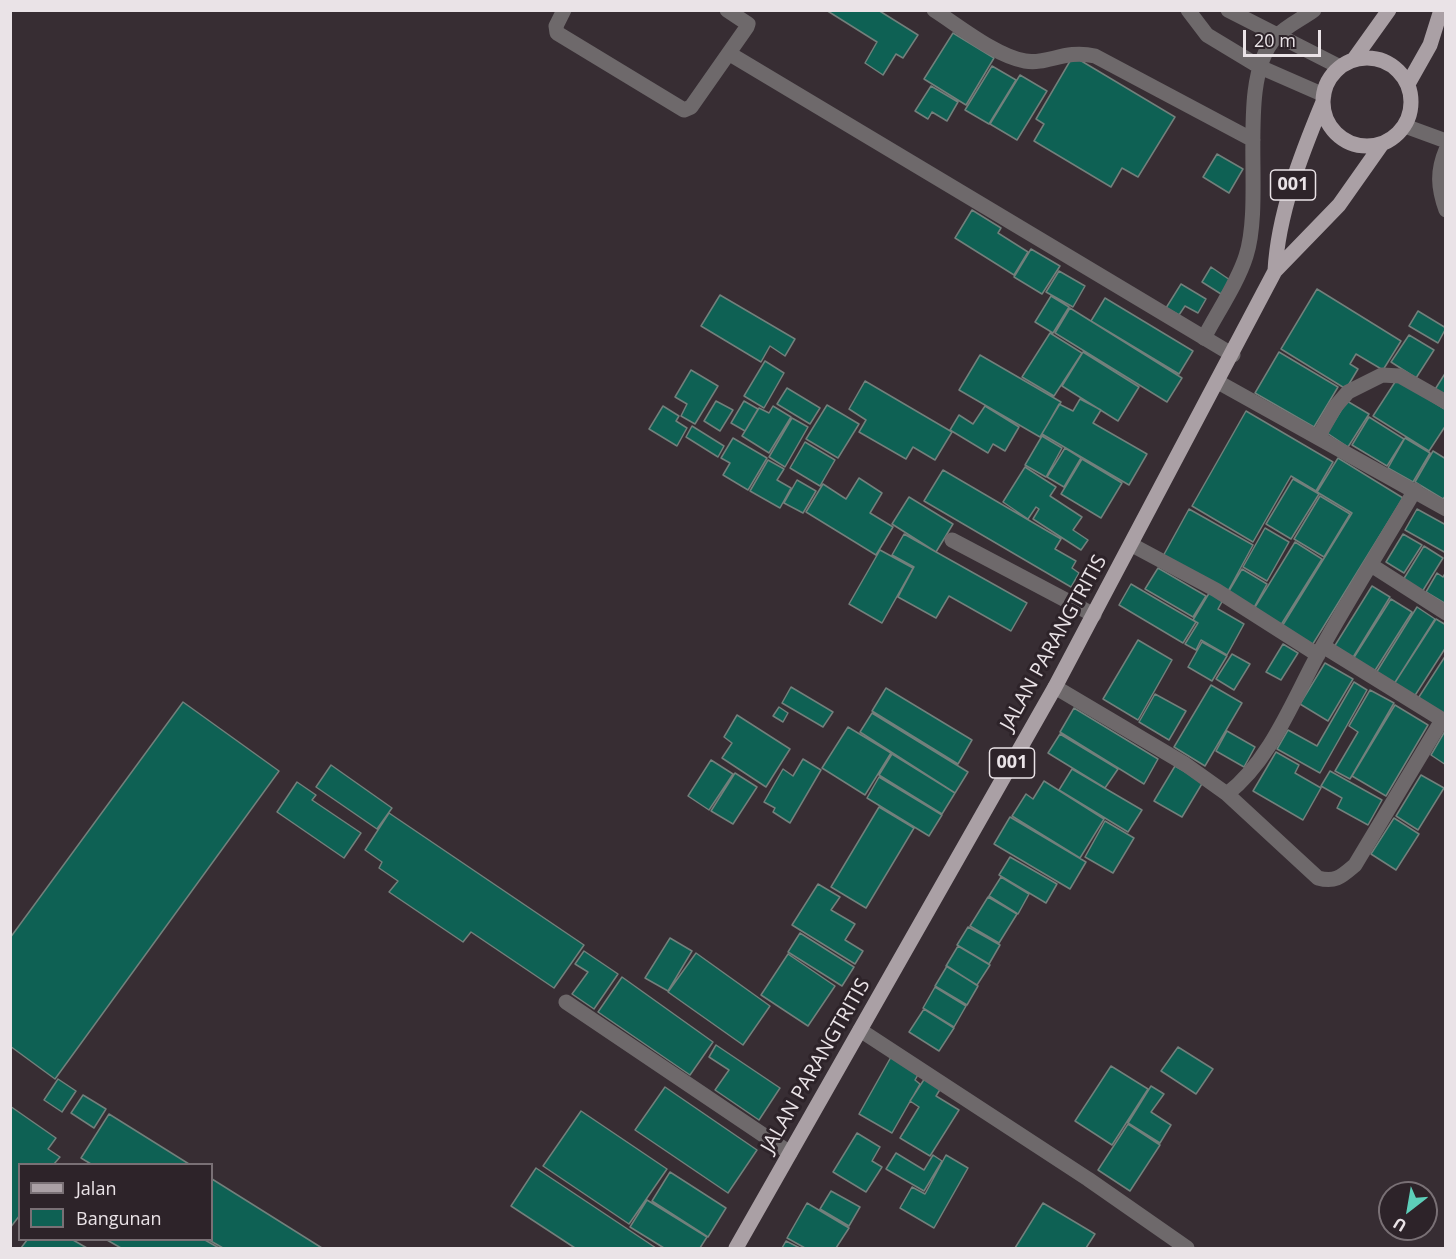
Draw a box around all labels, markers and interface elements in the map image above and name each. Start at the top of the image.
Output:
scale bar [1246,18,1324,56]
text: 20 m [1254,28,1296,52]
road number: 001 [1270,170,1316,200]
street label: JALAN PARANGTRITIS [996,551,1112,735]
road number: 001 [990,748,1034,778]
street label: JALAN PARANGTRITIS [756,975,876,1157]
legend [18,1163,213,1241]
text: Jalan [76,1176,116,1200]
north arrow [1378,1181,1438,1241]
text: Bangunan [76,1206,162,1230]
text: U [1389,1212,1411,1237]

